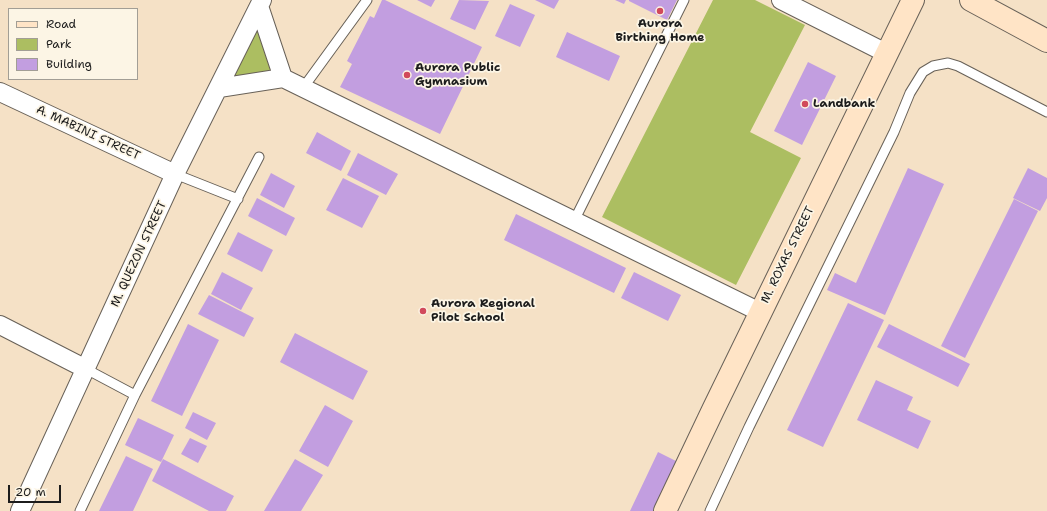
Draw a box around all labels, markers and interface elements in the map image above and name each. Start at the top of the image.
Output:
marker: Aurora Birthing Home [655,6,665,16]
legend [8,8,138,80]
text: Road [46,16,76,32]
place label: Aurora Birthing Home [615,17,705,45]
text: Park [46,36,72,52]
text: Building [46,56,92,72]
place label: Aurora Public Gymnasium [415,61,500,89]
marker: Aurora Public Gymnasium [402,70,412,80]
place label: Landbank [813,97,875,111]
marker: Landbank [800,99,810,109]
street label: A. MABINI STREET [34,103,142,163]
street label: M. QUEZON STREET [108,199,170,309]
street label: M. ROXAS STREET [758,204,818,306]
place label: Aurora Regional Pilot School [431,297,535,325]
marker: Aurora Regional Pilot School [418,306,428,316]
scale bar [10,477,63,503]
text: 20 m [15,484,46,500]

